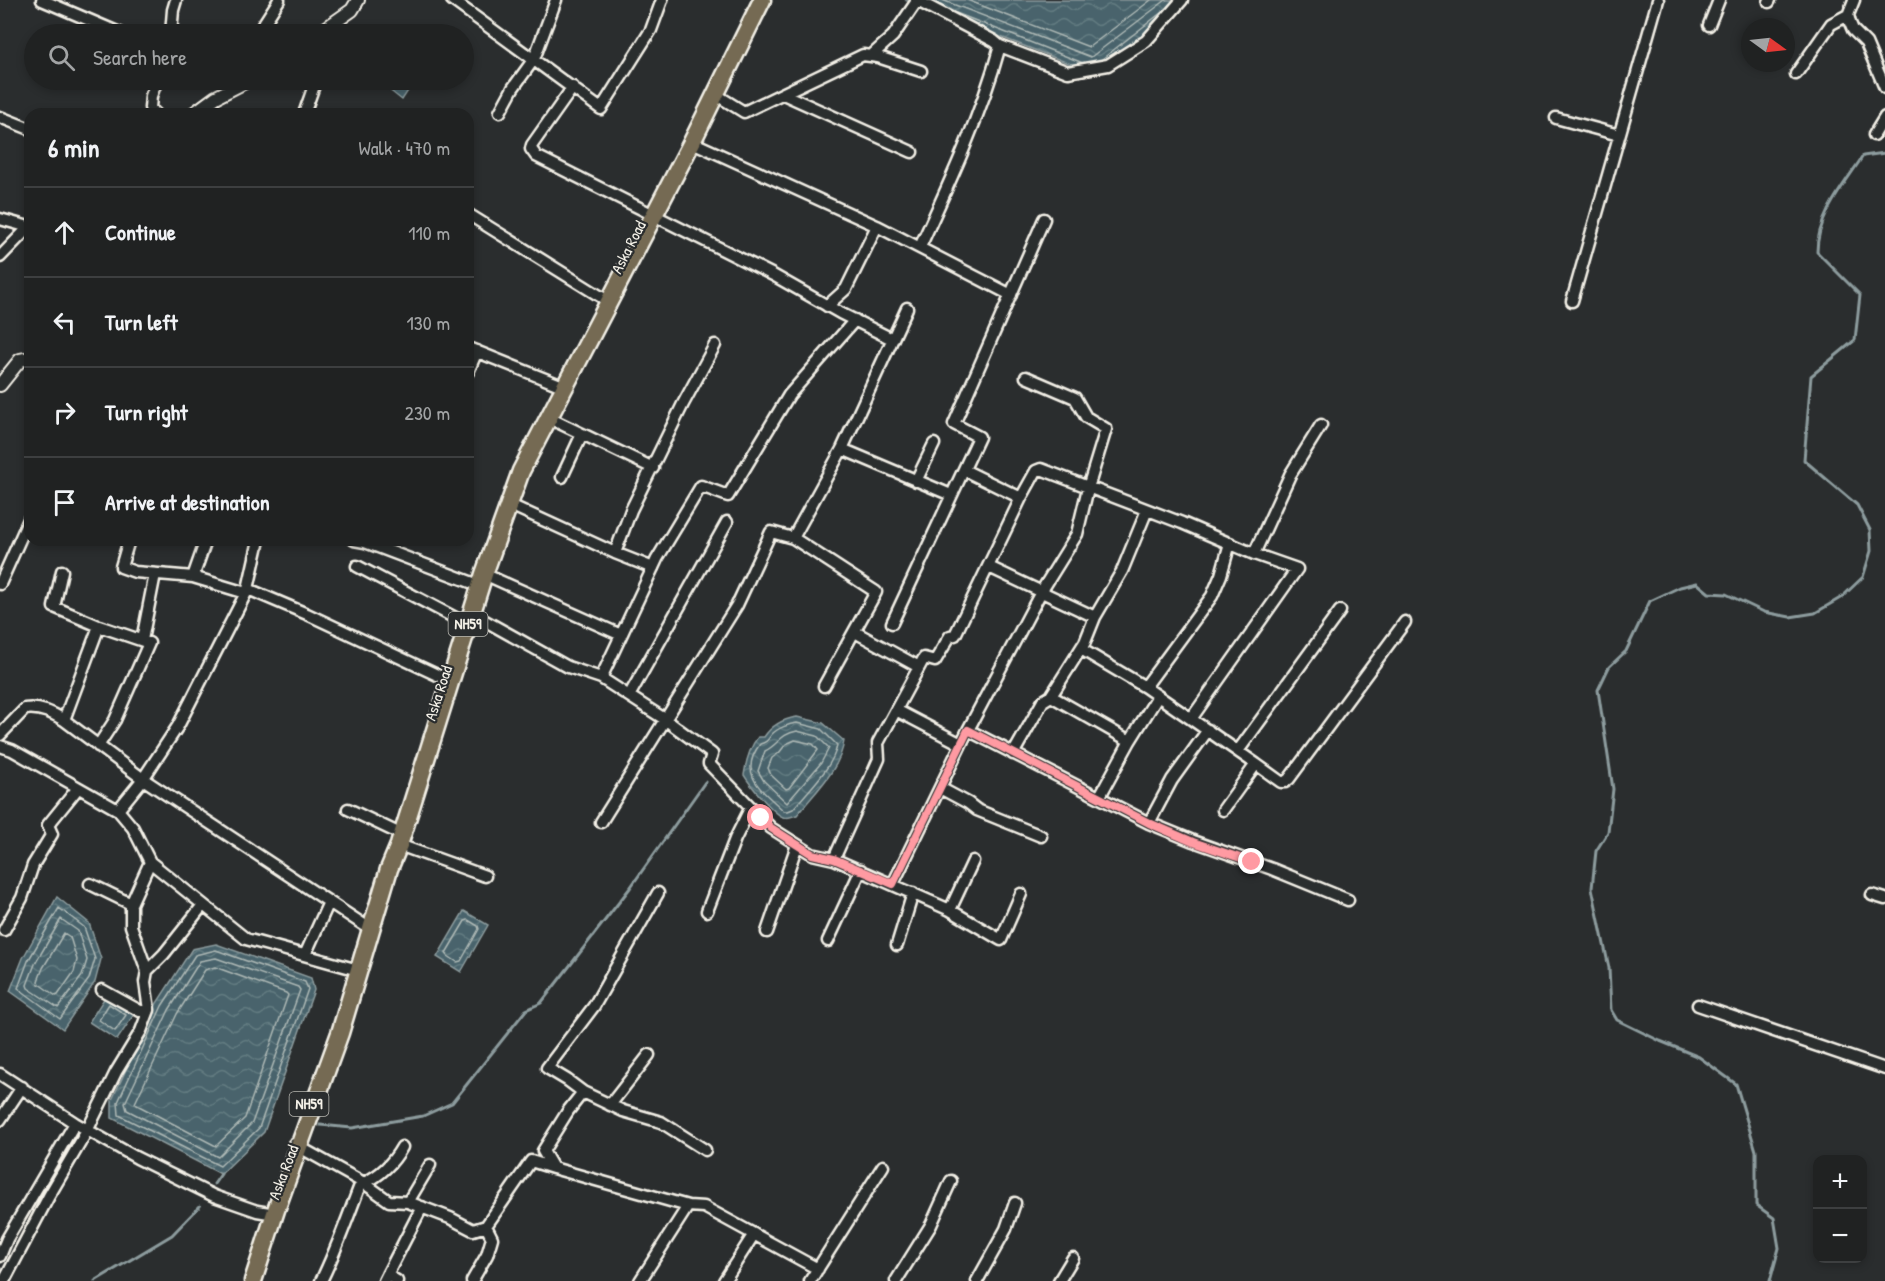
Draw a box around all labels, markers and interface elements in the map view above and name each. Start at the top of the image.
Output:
north arrow [1741,18,1795,72]
search box [24,24,474,90]
icon: search [45,41,78,74]
text: Search here [93,42,187,72]
text: 6 min [48,130,100,165]
text: Walk · 470 m [358,134,450,161]
icon: ahead [48,216,81,249]
text: Continue [105,217,176,247]
street label: Aska Road [605,217,651,277]
text: 110 m [408,219,450,246]
icon: left [48,306,81,339]
text: Turn left [105,307,178,337]
text: 130 m [407,309,450,336]
icon: right [48,396,81,429]
text: Turn right [105,397,188,427]
text: 230 m [405,399,450,426]
icon: arrive [48,486,81,519]
text: Arrive at destination [105,487,270,517]
road number: NH59 [448,612,488,636]
street label: Aska Road [419,663,457,723]
route start [747,804,773,830]
route end [1238,848,1264,874]
road number: NH59 [290,1092,328,1116]
street label: Aska Road [263,1142,303,1202]
map controls [1813,1155,1867,1263]
button: + [1813,1155,1867,1209]
button: − [1813,1209,1867,1263]

